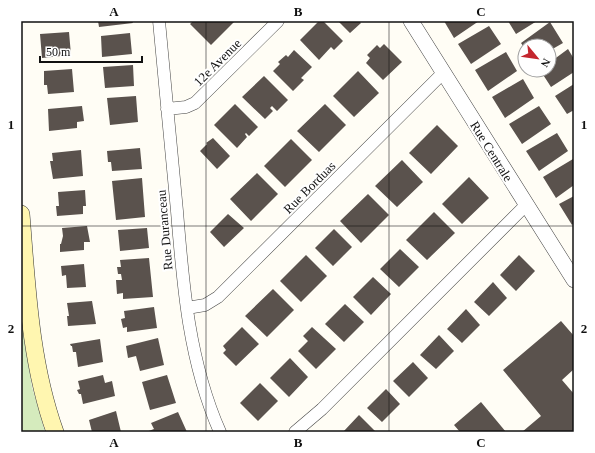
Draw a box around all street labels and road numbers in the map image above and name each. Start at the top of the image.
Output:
street label: 12e Avenue [191,35,244,89]
street label: Rue Centrale [467,118,516,184]
street label: Rue Borduas [280,158,339,217]
street label: Rue Duranceau [153,189,175,271]

